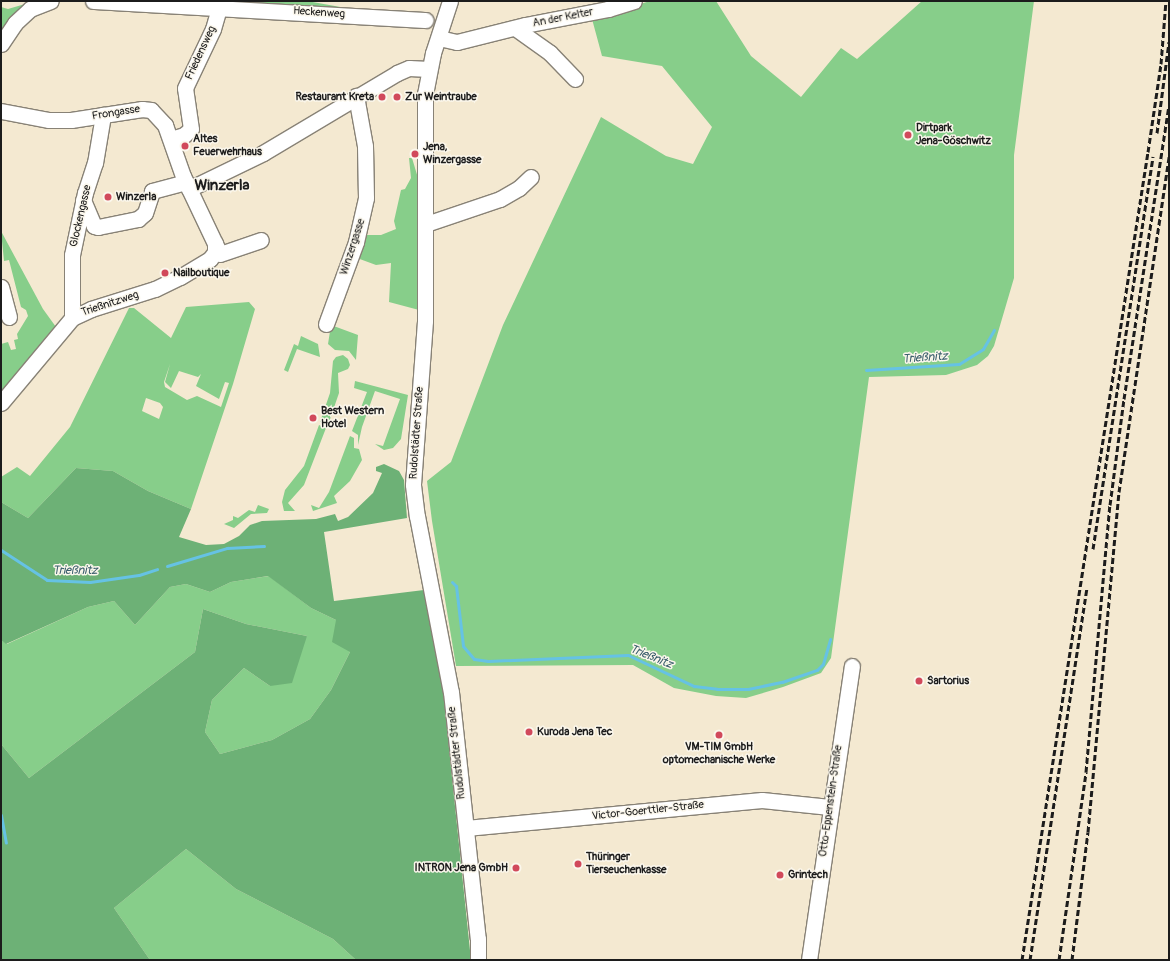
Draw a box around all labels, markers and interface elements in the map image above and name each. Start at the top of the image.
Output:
street label: Heckenweg [293,5,345,21]
street label: An der Kelter [532,6,594,30]
street label: Friedensweg [183,24,219,82]
place label: Restaurant Kreta [295,90,374,104]
place label: Zur Weintraube [405,90,477,104]
marker: Restaurant Kreta [377,92,387,102]
marker: Zur Weintraube [392,92,402,102]
street label: Frongasse [91,103,141,123]
place label: Dirtpark Jena-Göschwitz [916,122,991,148]
marker: Dirtpark Jena-Göschwitz [903,130,913,140]
place label: Altes Feuerwehrhaus [193,133,262,159]
marker: Altes Feuerwehrhaus [180,141,190,151]
place label: Jena, Winzergasse [423,141,481,167]
marker: Jena, Winzergasse [410,149,420,159]
district label: Winzerla [195,177,249,195]
street label: Glockengasse [67,184,95,248]
place label: Winzerla [116,190,156,204]
marker: Winzerla [103,192,113,202]
street label: Winzergasse [338,217,368,277]
place label: Nailboutique [173,266,229,280]
marker: Nailboutique [160,268,170,278]
street label: Trießnitzweg [80,288,140,320]
water label: Trießnitz [902,349,948,367]
street label: Rudolstädter Straße [407,386,427,480]
place label: Best Western Hotel [321,405,384,431]
marker: Best Western Hotel [308,413,318,423]
water label: Trießnitz [52,564,98,578]
water label: Trießnitz [627,642,675,672]
place label: Sartorius [927,674,969,688]
marker: Sartorius [914,676,924,686]
street label: Rudolstädter Straße [446,706,468,800]
place label: Kuroda Jena Tec [537,725,612,739]
marker: Kuroda Jena Tec [524,727,534,737]
marker: VM-TIM GmbH optomechanische Werke [714,730,724,740]
place label: VM-TIM GmbH optomechanische Werke [663,741,775,767]
street label: Otto-Eppenstein-Straße [817,744,845,858]
street label: Victor-Goerttler-Straße [591,799,705,823]
place label: Thüringer Tierseuchenkasse [586,851,666,877]
marker: Thüringer Tierseuchenkasse [573,859,583,869]
place label: INTRON Jena GmbH [415,861,508,875]
marker: INTRON Jena GmbH [511,863,521,873]
place label: Grintech [788,868,828,882]
marker: Grintech [775,870,785,880]

